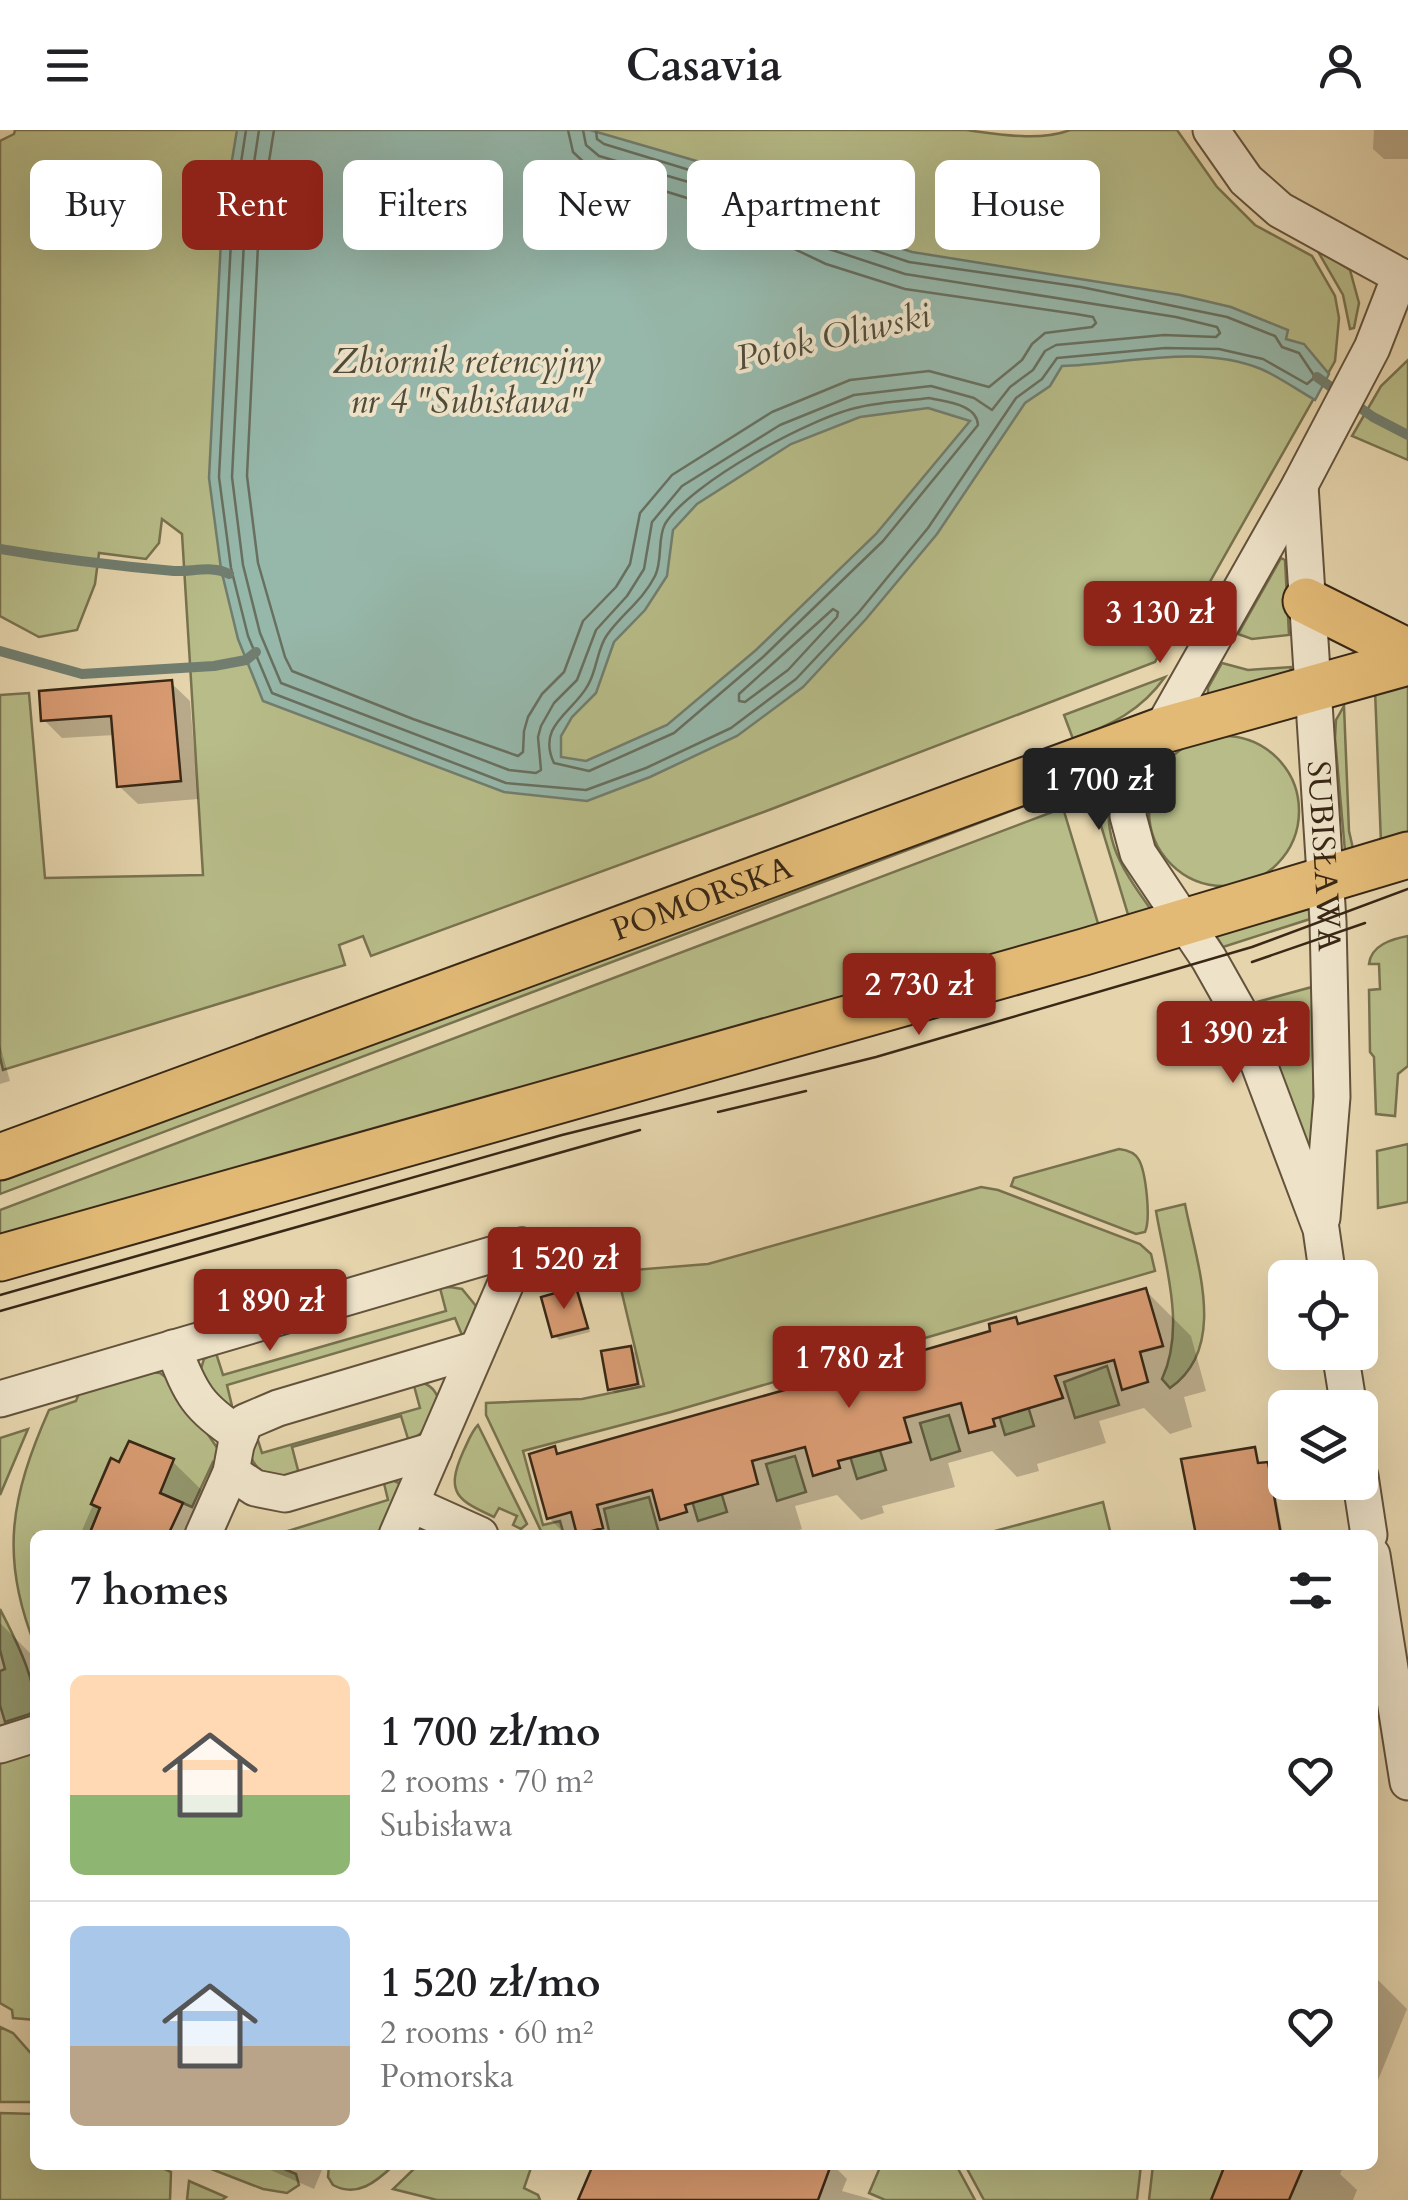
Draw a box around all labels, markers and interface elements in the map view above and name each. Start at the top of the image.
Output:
text: Casavia [626,35,782,96]
icon: menu [40,38,95,93]
icon: person [1313,38,1368,93]
chip: Buy [30,160,162,250]
chip: Rent [182,160,323,250]
chip: Filters [343,160,503,250]
chip: New [523,160,667,250]
chip: Apartment [687,160,915,250]
chip: House [935,160,1100,250]
water label: Potok Oliwski [731,291,935,383]
water label: Zbiornik retencyjny nr 4 "Subisława" [333,338,601,426]
pin: 3 130 zł [1057,581,1263,666]
text: 3 130 zł [1106,591,1214,635]
pin: 1 700 zł [996,748,1202,833]
text: 1 700 zł [1045,758,1153,802]
street label: SUBISŁAWA [1296,759,1351,952]
street label: POMORSKA [606,846,799,952]
pin: 2 730 zł [816,953,1022,1038]
text: 2 730 zł [865,963,973,1007]
pin: 1 390 zł [1130,1001,1336,1086]
text: 1 390 zł [1179,1011,1287,1055]
pin: 1 520 zł [461,1227,667,1312]
text: 1 520 zł [510,1237,618,1281]
map controls [1268,1260,1378,1500]
button: locate [1268,1260,1378,1370]
pin: 1 890 zł [167,1269,373,1354]
text: 1 890 zł [216,1279,324,1323]
pin: 1 780 zł [746,1326,952,1411]
text: 1 780 zł [795,1336,903,1380]
button: layers [1268,1390,1378,1500]
text: 7 homes [70,1562,228,1619]
icon: filters [1283,1563,1338,1618]
text: 1 700 zł/mo [380,1703,601,1760]
icon: home [150,1715,270,1835]
icon: heart [1283,1748,1338,1803]
text: 2 rooms · 70 m² [380,1760,593,1804]
text: Subisława [380,1804,513,1848]
text: 1 520 zł/mo [380,1954,601,2011]
icon: home [150,1966,270,2086]
icon: heart [1283,1999,1338,2054]
text: 2 rooms · 60 m² [380,2011,593,2055]
text: Pomorska [380,2055,514,2099]

